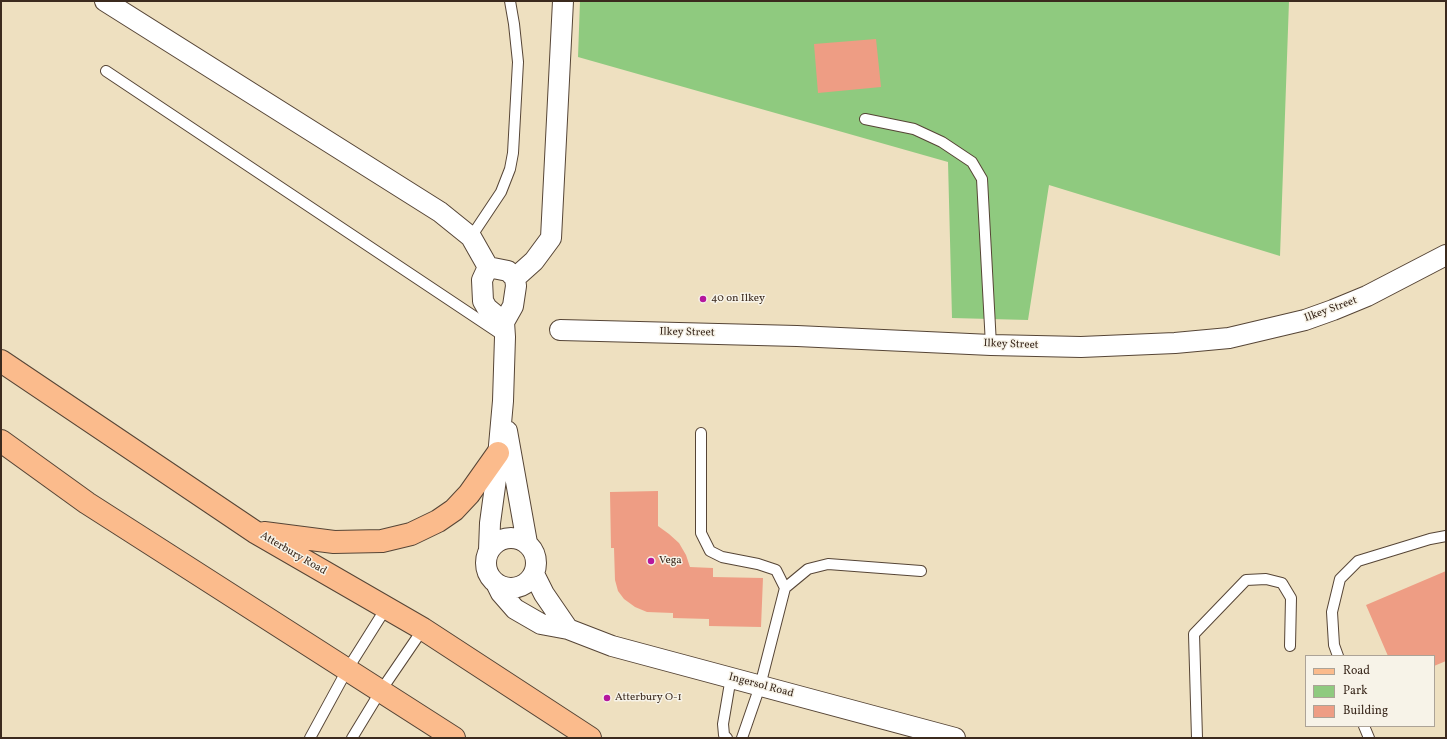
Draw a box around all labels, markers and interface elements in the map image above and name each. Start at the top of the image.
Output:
place label: 40 on Ilkey [711,292,765,306]
marker: 40 on Ilkey [698,294,708,304]
street label: Ilkey Street [1303,294,1359,326]
street label: Ilkey Street [659,326,715,340]
street label: Ilkey Street [983,337,1039,353]
street label: Atterbury Road [257,530,329,578]
place label: Vega [659,554,682,568]
marker: Vega [646,556,656,566]
legend [1305,655,1435,727]
text: Road [1343,663,1370,679]
street label: Ingersol Road [727,671,795,701]
text: Park [1343,683,1368,699]
place label: Atterbury O-1 [615,691,682,705]
marker: Atterbury O-1 [602,693,612,703]
text: Building [1343,703,1388,719]

